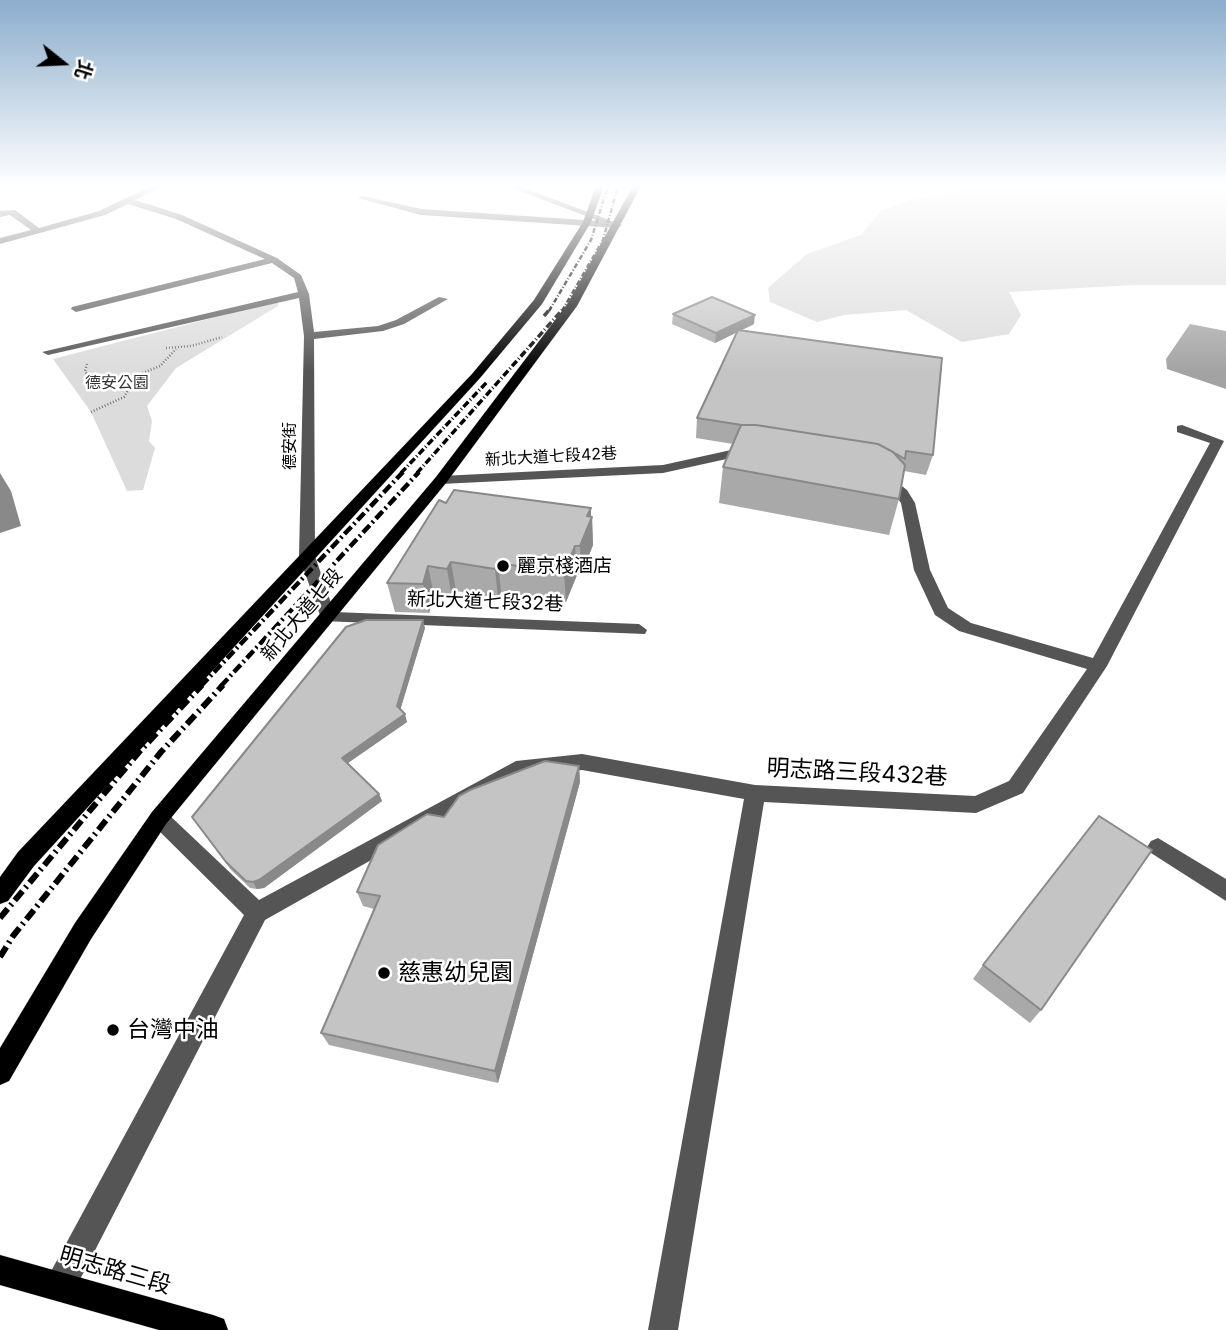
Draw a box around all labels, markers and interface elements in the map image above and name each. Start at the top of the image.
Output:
north arrow [28,28,98,98]
text: 北 [70,57,97,82]
park label: 德安公園 [85,373,149,393]
street label: 德安街 [280,422,300,470]
street label: 新北大道七段42巷 [485,444,617,470]
place label: 麗京棧酒店 [517,555,612,577]
marker: 麗京棧酒店 [495,558,511,574]
street label: 新北大道七段 [257,564,347,666]
street label: 新北大道七段32巷 [406,588,564,616]
street label: 明志路三段432巷 [766,754,948,792]
place label: 慈惠幼兒園 [398,959,513,987]
marker: 慈惠幼兒園 [376,965,392,981]
place label: 台灣中油 [127,1016,219,1044]
marker: 台灣中油 [105,1022,121,1038]
street label: 明志路三段 [56,1242,174,1300]

